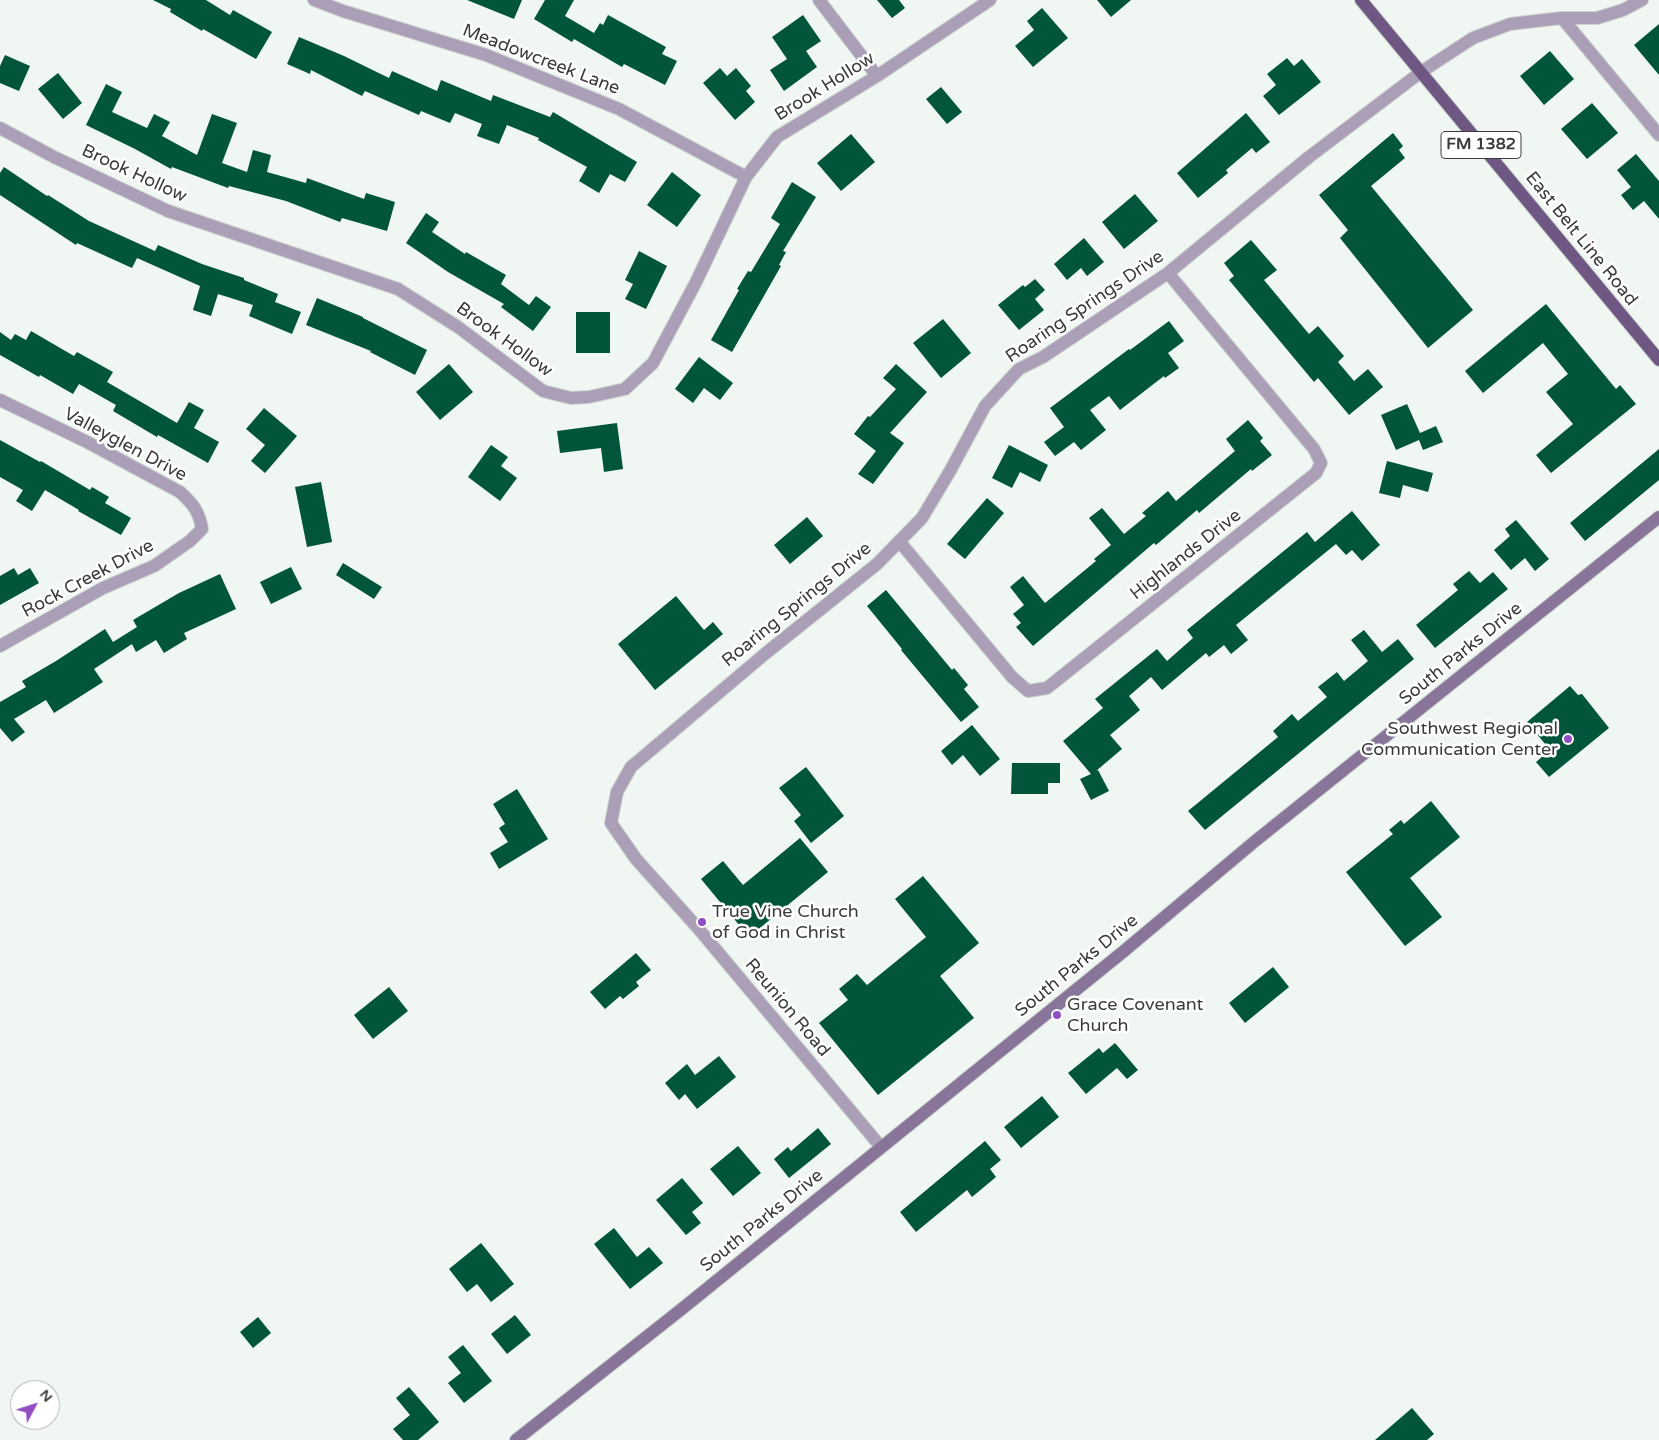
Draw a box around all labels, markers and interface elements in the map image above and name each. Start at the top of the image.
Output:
street label: Meadowcreek Lane [459,20,623,100]
street label: Brook Hollow [771,48,879,126]
road number: FM 1382 [1441,132,1521,158]
street label: Brook Hollow [78,140,190,208]
street label: East Belt Line Road [1520,168,1642,310]
street label: Roaring Springs Drive [1002,246,1168,368]
street label: Brook Hollow [452,298,556,382]
street label: Valleyglen Drive [60,403,190,487]
street label: Highlands Drive [1126,505,1246,605]
street label: Rock Creek Drive [18,535,158,623]
street label: Roaring Springs Drive [718,538,876,672]
street label: South Parks Drive [1395,598,1527,710]
place label: Southwest Regional Communication Center [1361,718,1558,761]
marker: Southwest Regional Communication Center [1562,733,1574,745]
place label: True Vine Church of God in Christ [712,901,859,944]
street label: South Parks Drive [1011,910,1143,1022]
marker: True Vine Church of God in Christ [696,916,708,928]
street label: Reunion Road [740,955,834,1061]
place label: Grace Covenant Church [1067,994,1203,1036]
marker: Grace Covenant Church [1051,1009,1063,1021]
street label: South Parks Drive [696,1165,828,1277]
north arrow [10,1380,60,1430]
text: N [36,1386,56,1405]

